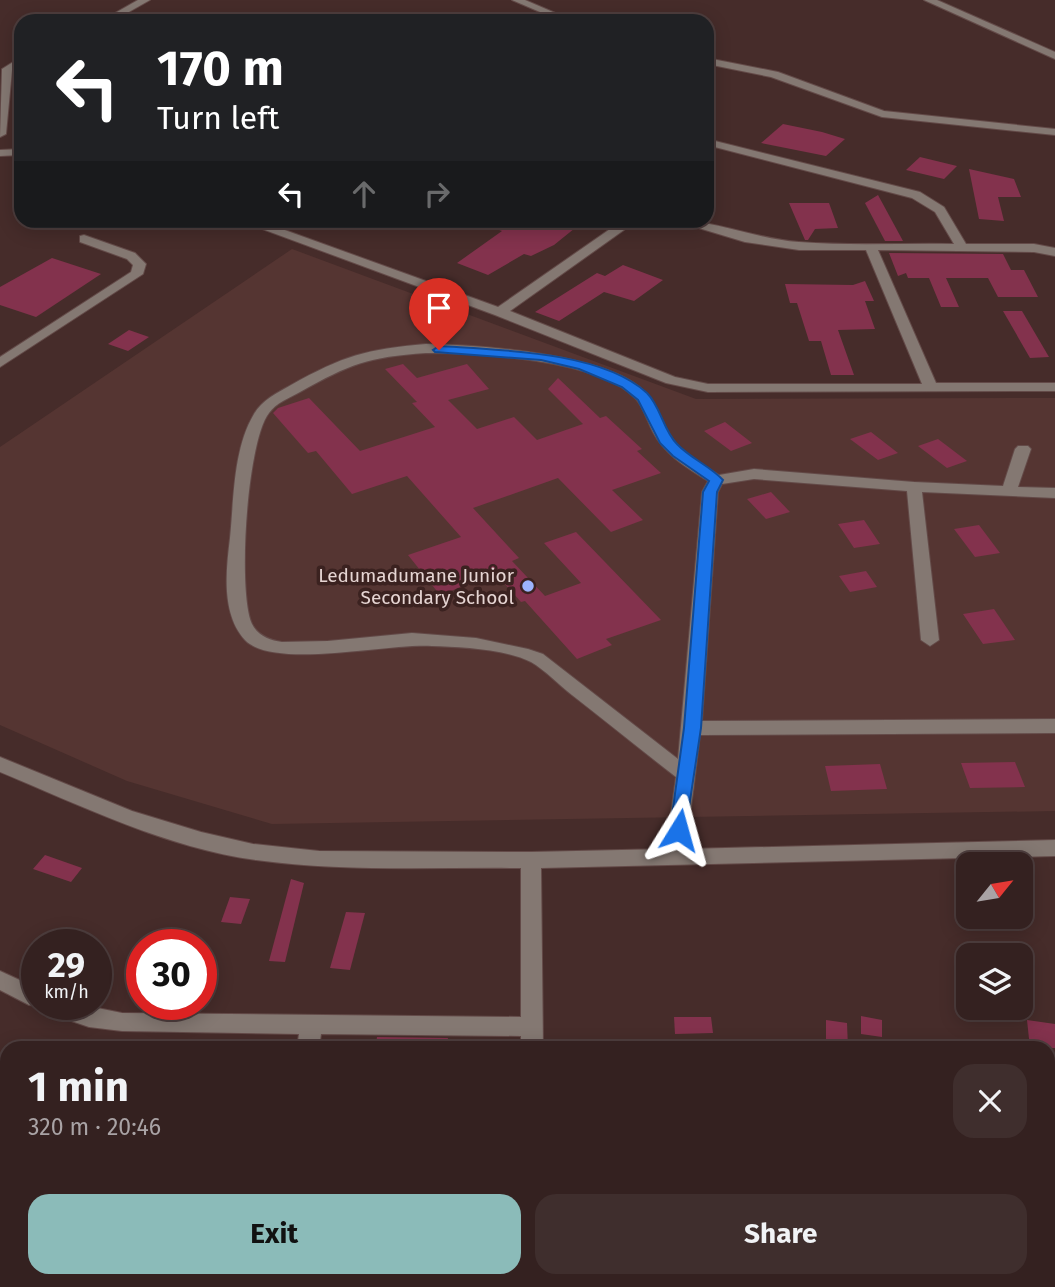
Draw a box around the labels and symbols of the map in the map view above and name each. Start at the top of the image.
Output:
pin [409,278,469,350]
place label: Ledumadumane Junior Secondary School [318,564,515,609]
marker: Ledumadumane Junior Secondary School [520,578,536,594]
position arrow [642,793,716,867]
north arrow [956,852,1032,929]
speed limit sign: 30 [126,929,217,1020]

